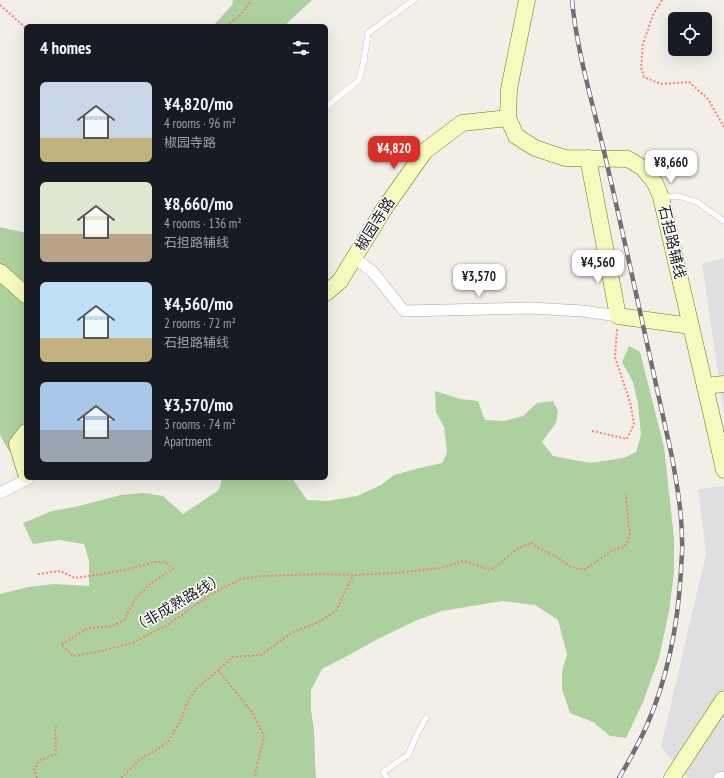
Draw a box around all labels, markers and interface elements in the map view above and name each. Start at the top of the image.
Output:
map controls [668,12,712,56]
button: locate [668,12,712,56]
text: 4 homes [40,37,91,59]
icon: filters [290,37,312,59]
text: ¥4,820/mo [164,93,233,115]
icon: home [72,98,120,146]
text: 4 rooms · 96 m² [164,115,236,132]
text: 椒园寺路 [164,134,216,151]
pin: ¥4,820 [361,136,427,170]
text: ¥4,820 [377,140,411,157]
pin: ¥8,660 [638,150,704,184]
text: ¥8,660 [654,154,688,171]
text: ¥8,660/mo [164,193,233,215]
street label: 椒园寺路 [351,193,399,254]
icon: home [72,198,120,246]
street label: 石担路辅线 [655,203,690,281]
text: 4 rooms · 136 m² [164,215,242,232]
text: 石担路辅线 [164,234,229,251]
pin: ¥4,560 [565,250,631,284]
text: ¥4,560 [581,254,615,271]
pin: ¥3,570 [446,264,512,298]
text: ¥3,570 [462,268,496,285]
text: ¥4,560/mo [164,293,233,315]
icon: home [72,298,120,346]
text: 2 rooms · 72 m² [164,315,236,332]
text: 石担路辅线 [164,334,229,351]
text: ¥3,570/mo [164,394,233,416]
icon: home [72,398,120,446]
text: 3 rooms · 74 m² [164,416,236,433]
text: Apartment [164,433,212,450]
street label: （非成熟路线） [128,568,228,637]

